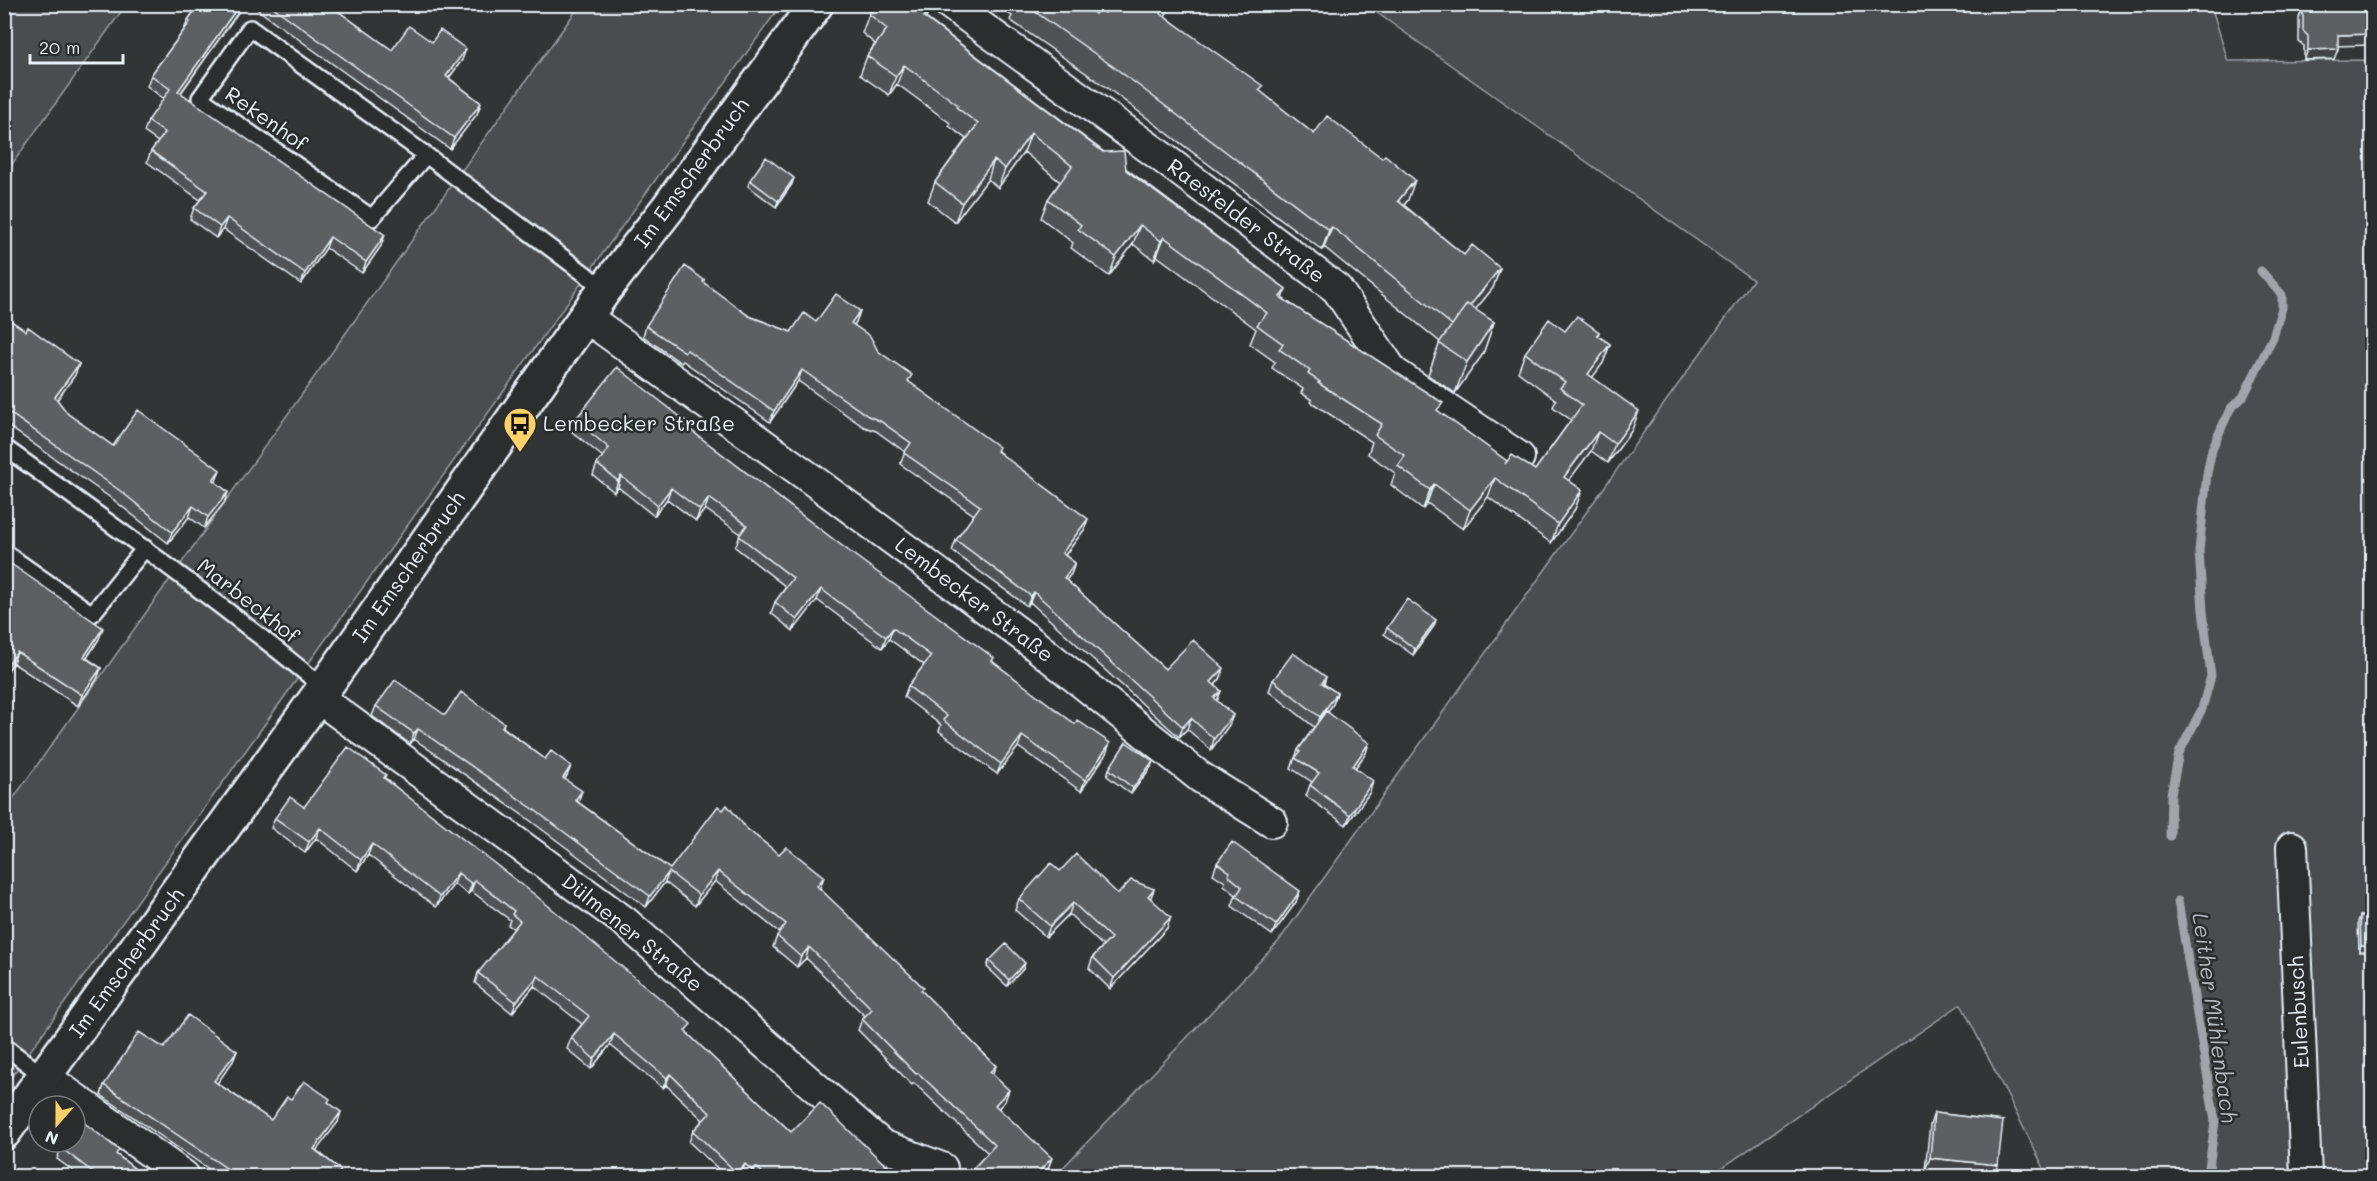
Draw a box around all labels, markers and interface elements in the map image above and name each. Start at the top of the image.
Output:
scale bar [30,27,123,65]
text: 20 m [39,35,80,59]
street label: Rekenhof [220,80,314,156]
street label: Im Emscherbruch [627,92,754,252]
street label: Raesfelder Straße [1163,152,1331,288]
bus stop icon: Lembecker Straße [502,406,538,453]
place label: Lembecker Straße [543,409,735,436]
street label: Im Emscherbruch [345,485,470,647]
street label: Lembecker Straße [890,530,1060,667]
street label: Marbeckhof [192,551,306,649]
street label: Dülmener Straße [557,867,709,997]
street label: Im Emscherbruch [62,882,189,1042]
water label: Leither Mühlenbach [2186,911,2245,1125]
street label: Eulenbusch [2281,955,2314,1069]
north arrow [27,1094,87,1154]
text: N [42,1126,61,1150]

